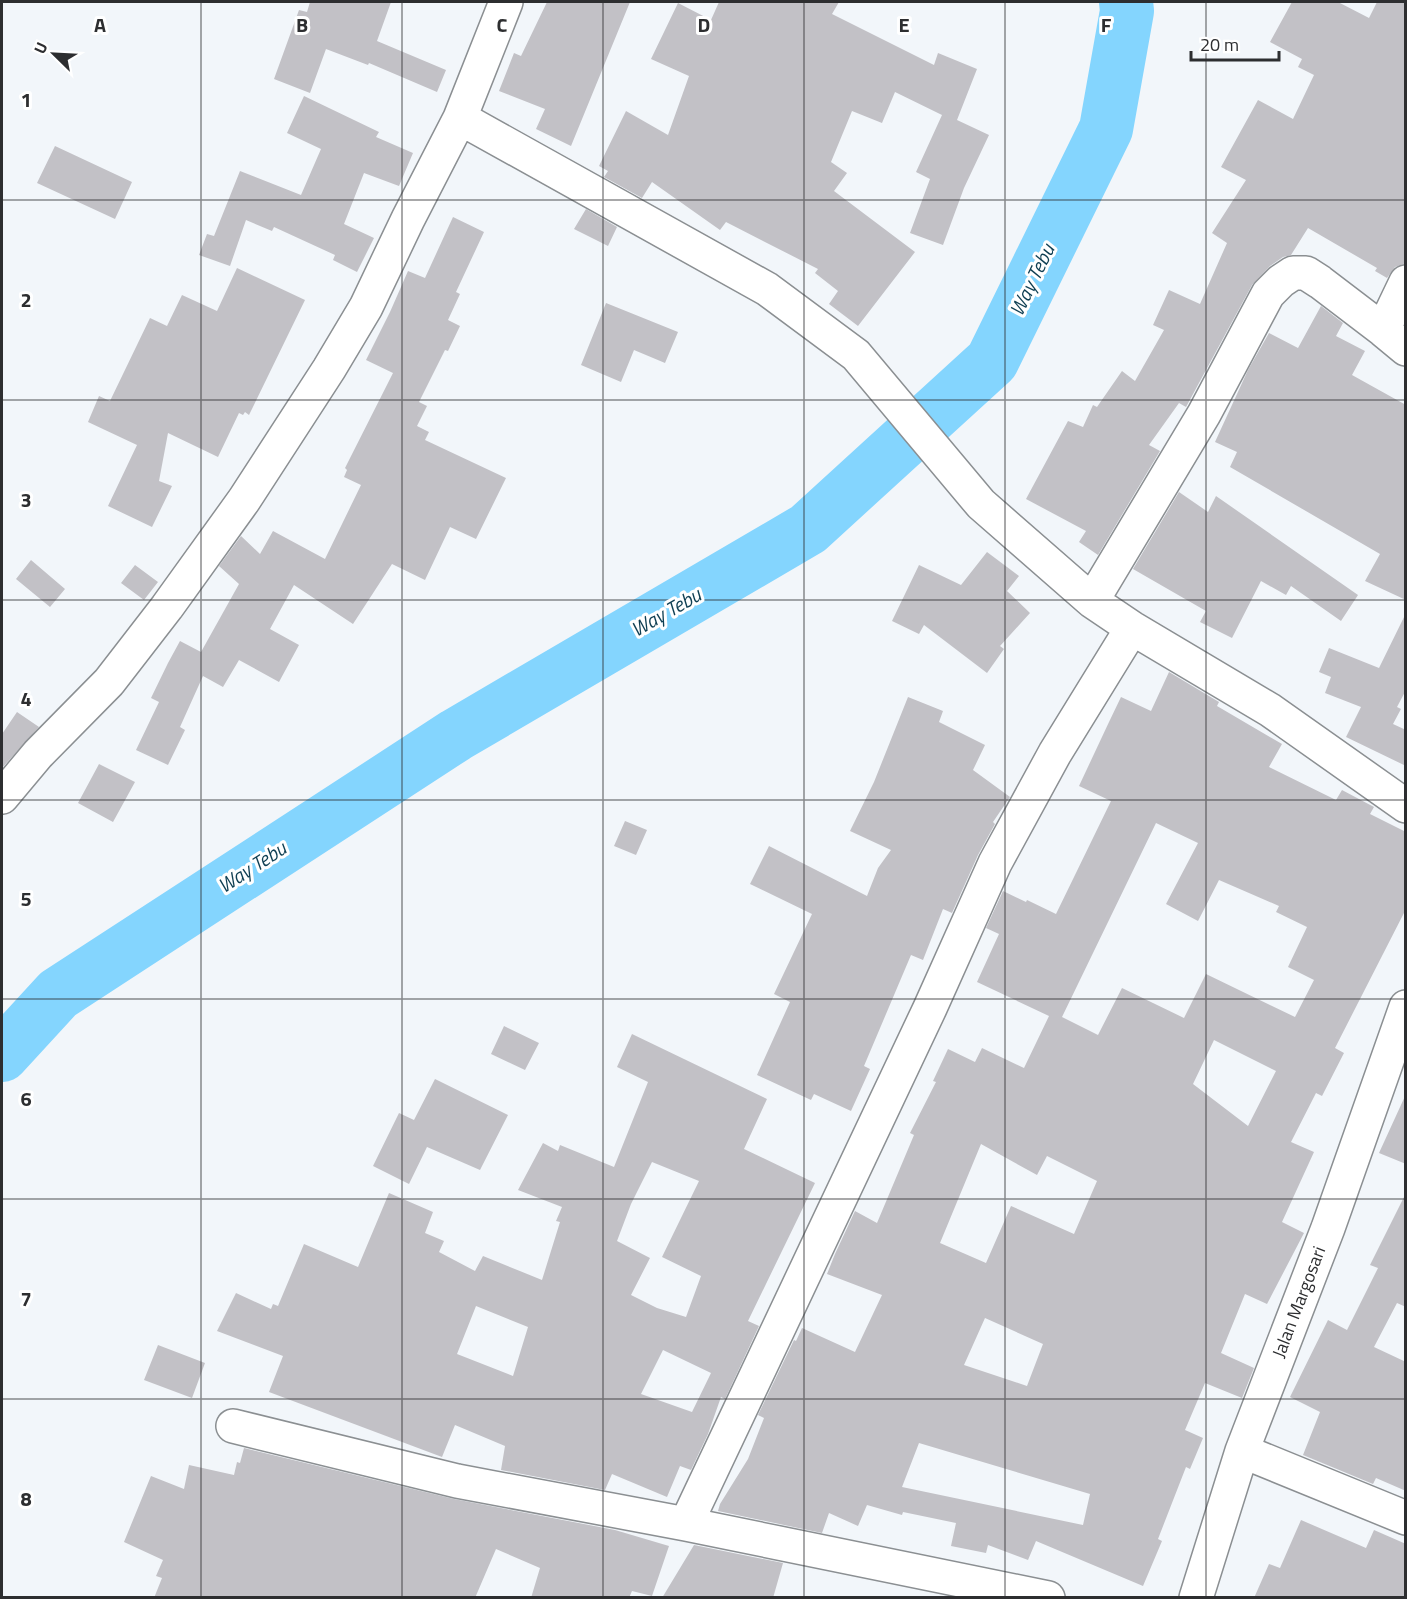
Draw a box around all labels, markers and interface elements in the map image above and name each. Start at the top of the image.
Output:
text: A [94,9,106,40]
text: B [296,9,308,40]
text: C [497,9,508,40]
text: D [698,9,710,40]
text: E [898,9,910,40]
text: F [1101,9,1112,40]
north arrow [24,24,84,84]
scale bar [1191,24,1280,62]
text: 20 m [1200,31,1239,58]
text: U [27,38,53,58]
text: 1 [20,84,32,115]
water label: Way Tebu [1001,238,1063,321]
text: 2 [20,284,32,315]
text: 3 [20,484,32,515]
water label: Way Tebu [625,578,708,644]
text: 4 [20,683,32,714]
water label: Way Tebu [211,832,293,900]
text: 5 [20,883,32,914]
text: 6 [20,1083,32,1114]
street label: Jalan Margosari [1265,1242,1332,1362]
text: 7 [20,1283,32,1314]
text: 8 [20,1483,32,1514]

